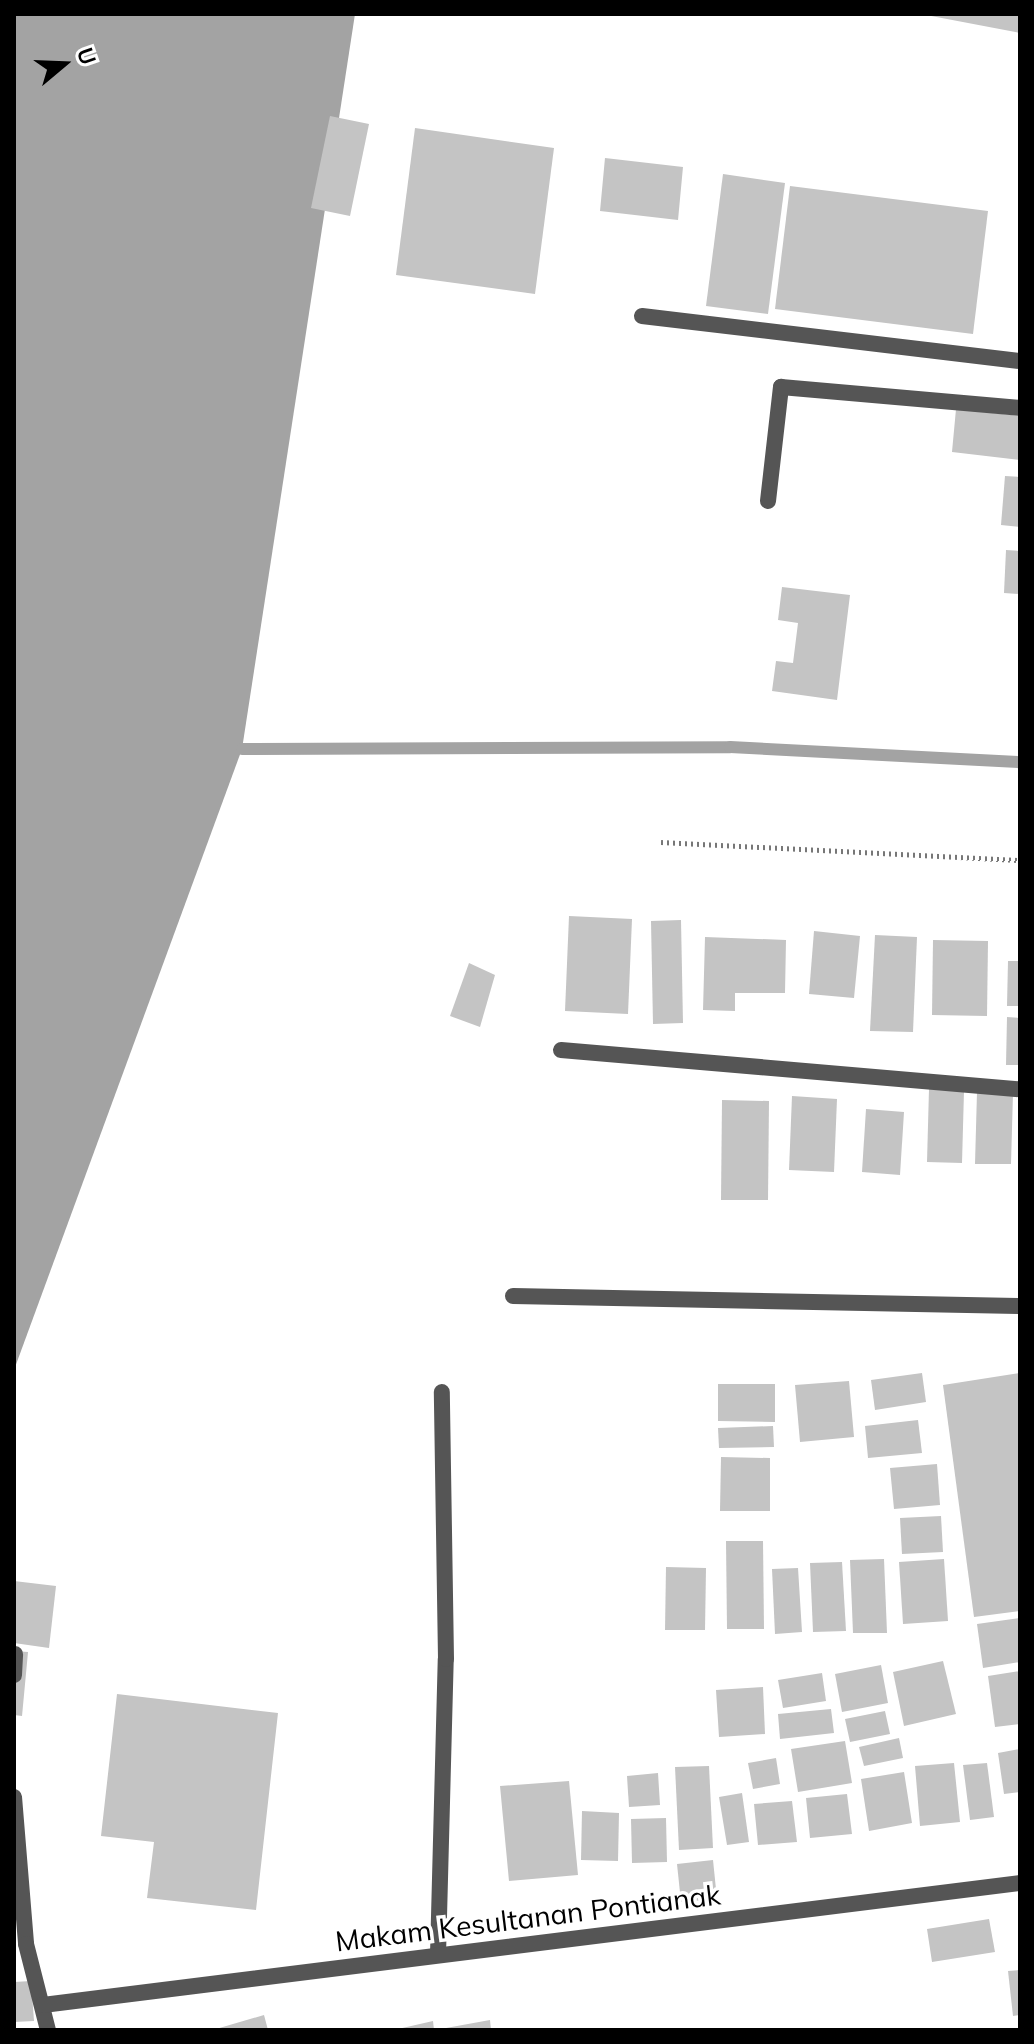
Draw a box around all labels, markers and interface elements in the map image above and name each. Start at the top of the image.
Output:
north arrow [24,24,104,104]
text: U [71,44,103,68]
street label: Makam Kesultanan Pontianak [334,1878,722,1958]

